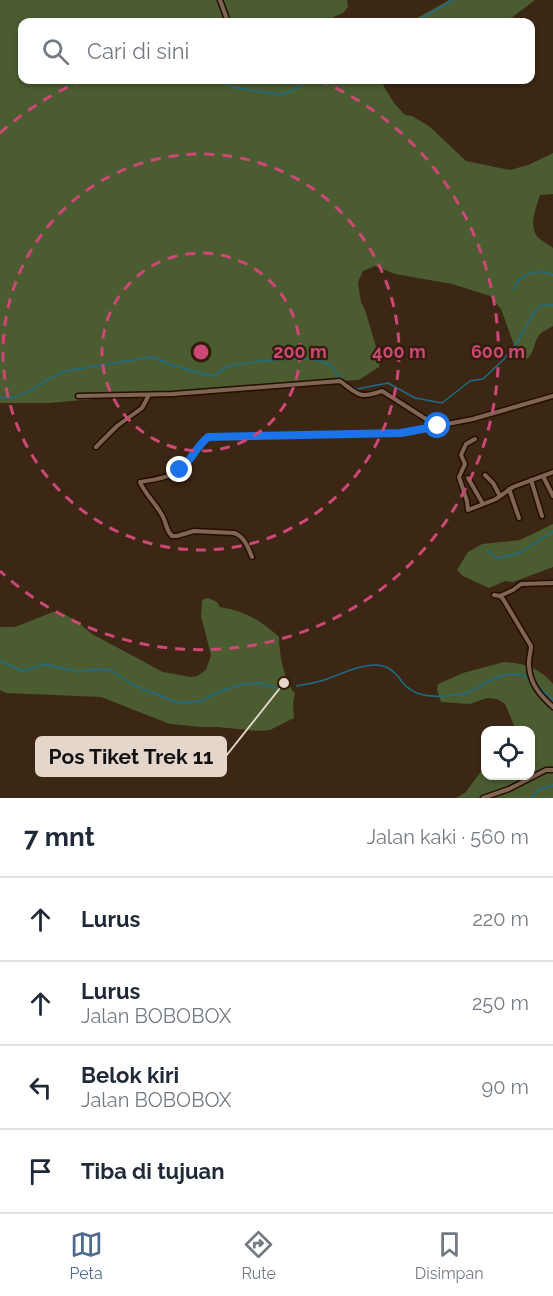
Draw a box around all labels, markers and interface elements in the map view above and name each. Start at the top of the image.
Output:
search box [18,18,535,84]
icon: search [39,35,72,68]
text: Cari di sini [87,38,189,64]
text: 200 m [273,341,327,362]
text: 400 m [372,341,426,362]
text: 600 m [471,341,525,362]
centre of rings [191,342,211,362]
route start [424,412,450,438]
route end [166,456,192,482]
map controls [481,726,535,780]
button: locate [481,726,535,780]
callout: Pos Tiket Trek 11 [36,737,226,776]
text: Pos Tiket Trek 11 [49,744,213,769]
text: 7 mnt [24,822,95,852]
text: Jalan kaki · 560 m [366,825,529,849]
icon: ahead [24,903,57,936]
text: Lurus [81,906,140,932]
text: 220 m [472,907,529,931]
text: Lurus [81,978,140,1004]
icon: ahead [24,987,57,1020]
text: 250 m [472,991,529,1015]
text: Jalan BOBOBOX [81,1004,231,1028]
text: Belok kiri [81,1062,179,1088]
icon: left [24,1071,57,1104]
text: 90 m [482,1075,529,1099]
text: Jalan BOBOBOX [81,1088,231,1112]
icon: arrive [24,1155,57,1188]
text: Tiba di tujuan [81,1158,224,1184]
tab: Peta [69,1228,103,1283]
tab: Rute [241,1228,276,1283]
tab: Disimpan [415,1228,484,1283]

